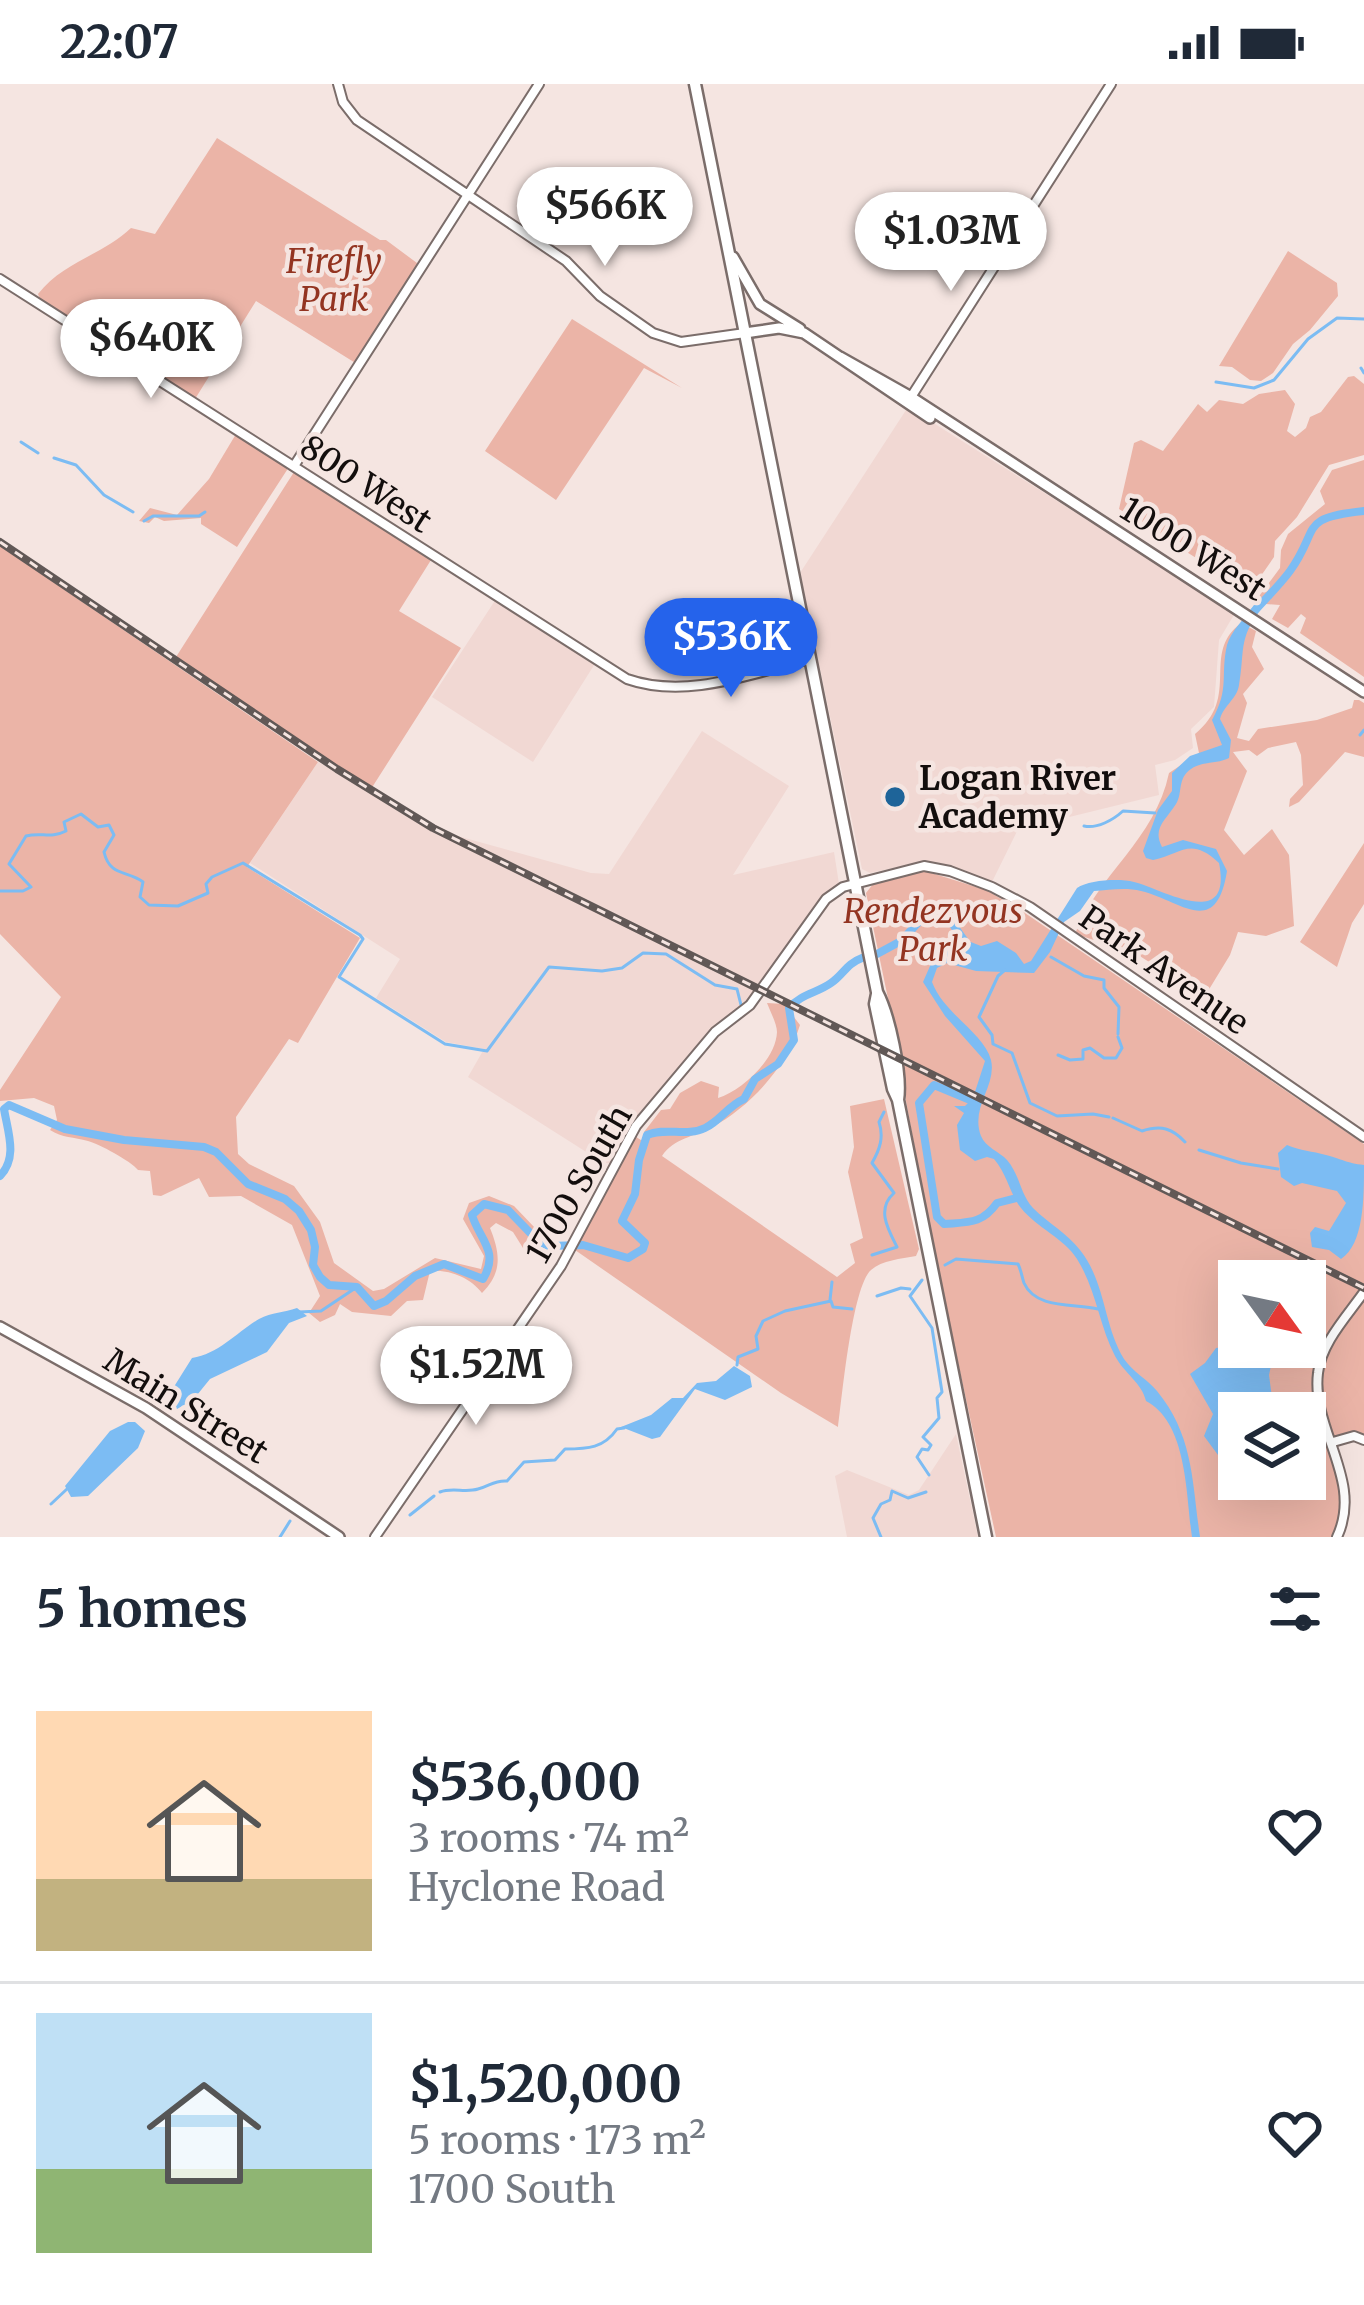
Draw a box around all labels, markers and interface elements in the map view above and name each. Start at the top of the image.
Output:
text: 22:07 [60,14,179,70]
pin: $566K [521,167,689,269]
text: $566K [544,181,666,230]
pin: $1.03M [853,192,1049,294]
text: $1.03M [882,206,1020,255]
park label: Firefly Park [285,241,382,320]
pin: $640K [67,299,235,401]
text: $640K [87,313,215,362]
street label: 800 West [293,426,439,542]
street label: 1000 West [1113,488,1273,610]
pin: $536K [647,598,815,700]
text: $536K [671,612,791,661]
place label: Logan River Academy [918,758,1116,837]
marker: Logan River Academy [882,784,908,810]
park label: Rendezvous Park [843,891,1023,970]
street label: Park Avenue [1072,897,1256,1043]
street label: 1700 South [517,1098,641,1270]
north arrow [1218,1260,1326,1368]
map controls [1218,1260,1326,1500]
pin: $1.52M [378,1326,574,1428]
street label: Main Street [97,1340,276,1473]
text: $1.52M [407,1340,545,1389]
button: layers [1218,1392,1326,1500]
icon: filters [1262,1576,1328,1642]
text: 5 homes [36,1577,248,1641]
text: $536,000 [408,1750,641,1814]
icon: home [132,1759,276,1903]
icon: heart [1262,1798,1328,1864]
text: 3 rooms · 74 m² [408,1814,689,1863]
text: Hyclone Road [408,1863,665,1912]
text: $1,520,000 [408,2052,682,2116]
icon: home [132,2061,276,2205]
icon: heart [1262,2100,1328,2166]
text: 5 rooms · 173 m² [408,2116,706,2165]
text: 1700 South [408,2165,616,2214]

